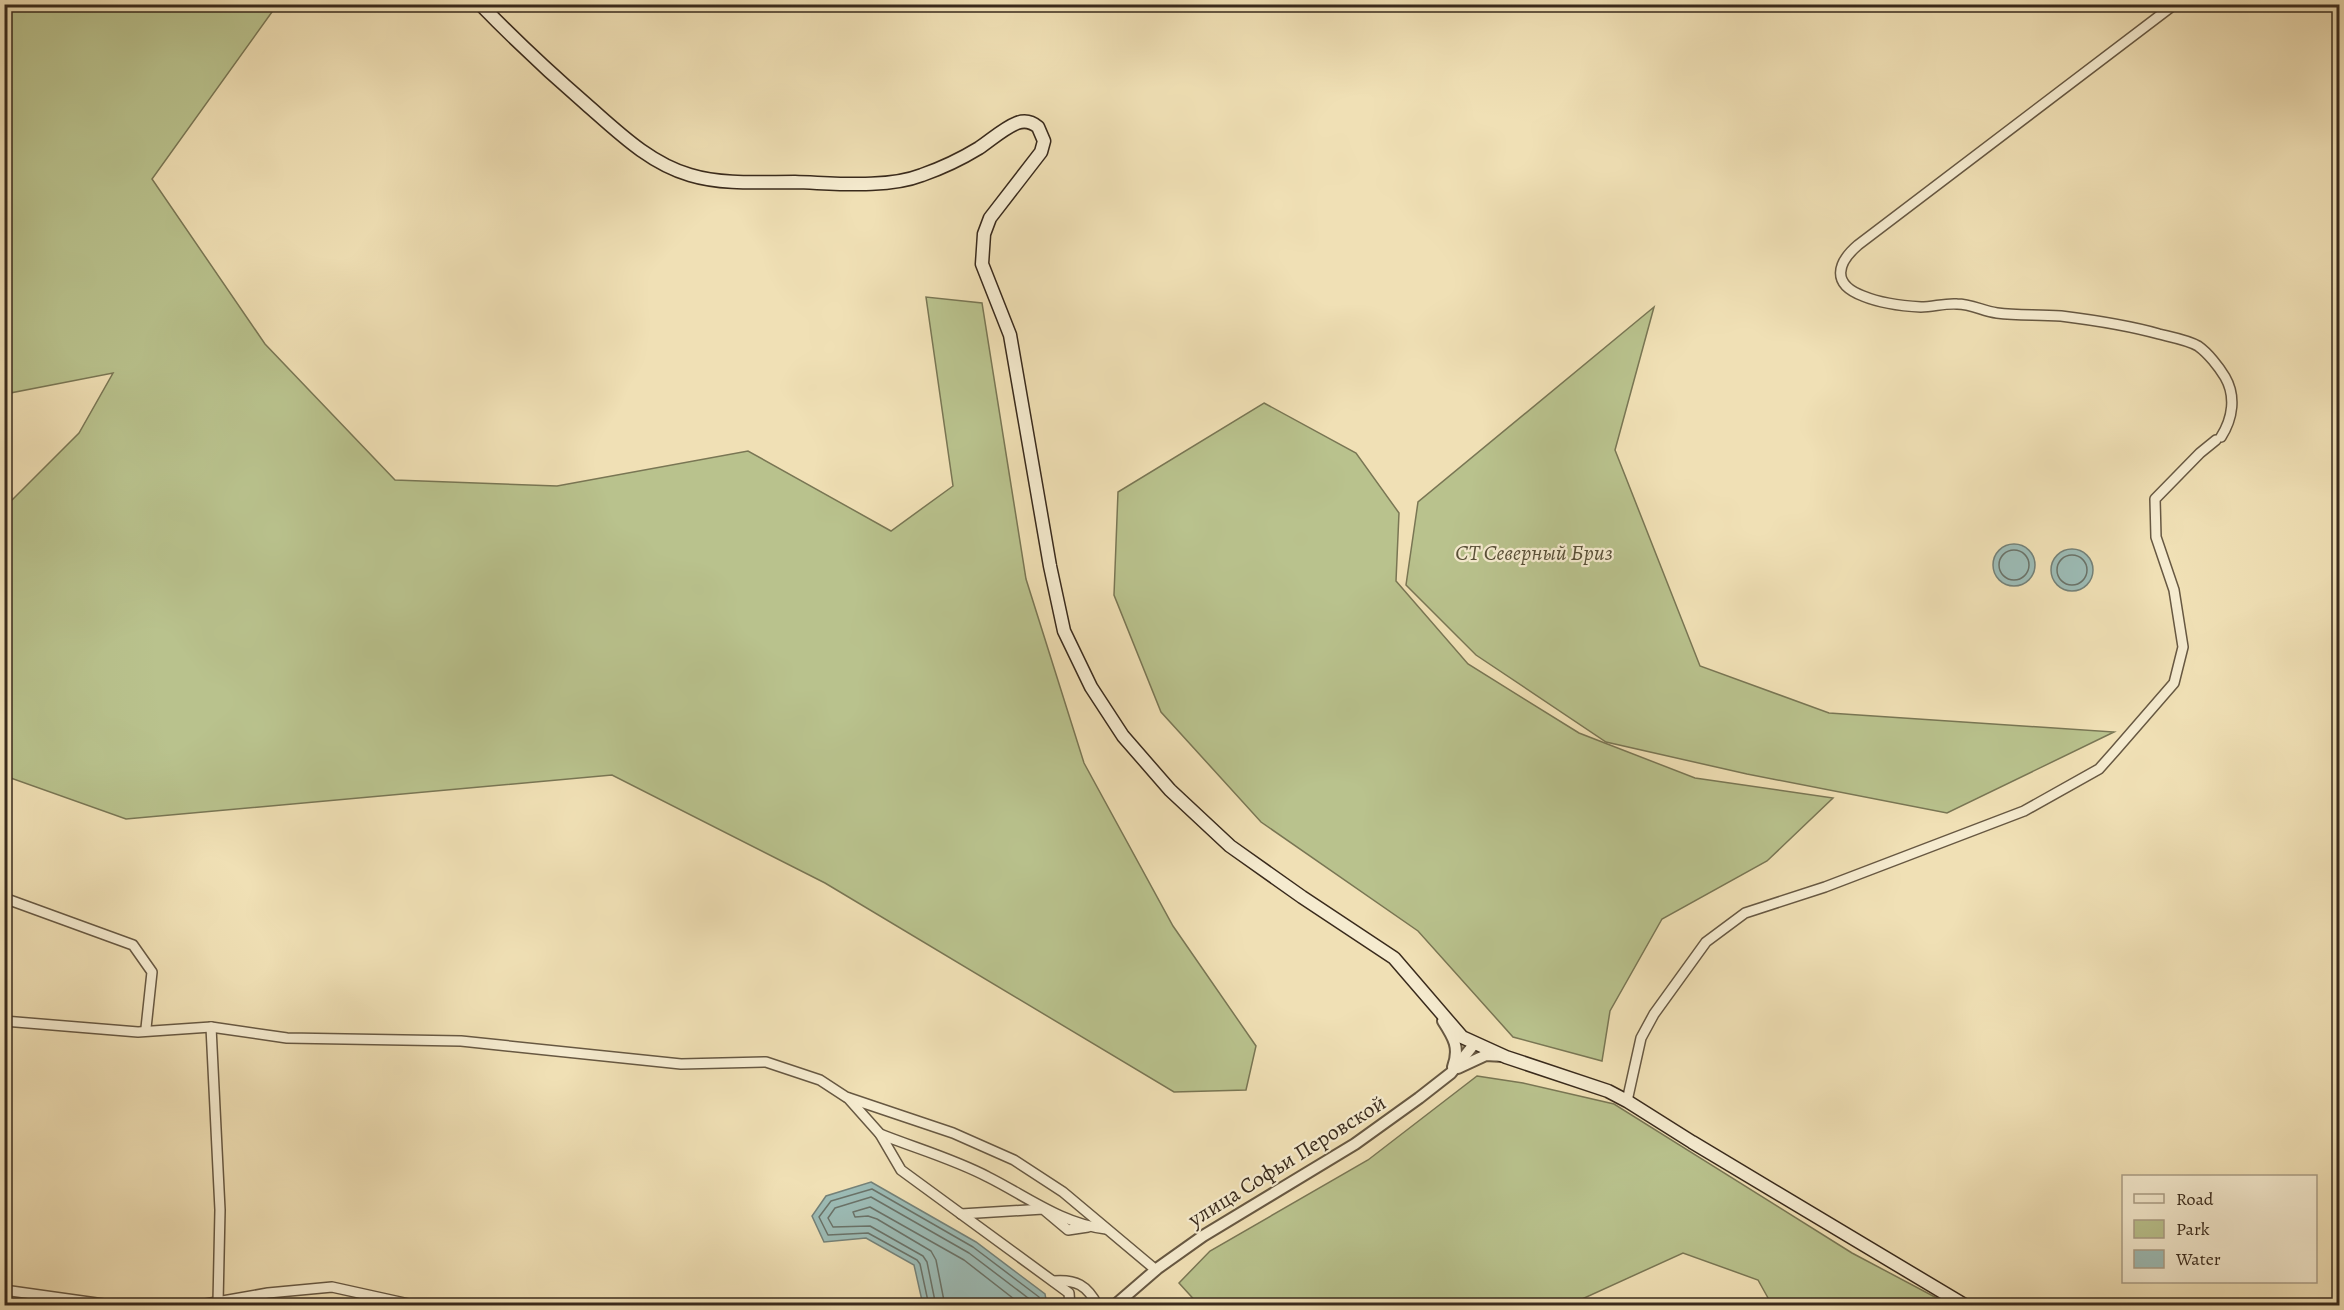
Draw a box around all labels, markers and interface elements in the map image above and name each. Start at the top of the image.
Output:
park label: СТ Северный Бриз [1455,538,1613,568]
street label: улица Софьи Перовской [1181,1088,1392,1235]
legend [2122,1175,2317,1283]
text: Road [2176,1187,2214,1211]
text: Park [2176,1217,2210,1241]
text: Water [2175,1247,2221,1271]

